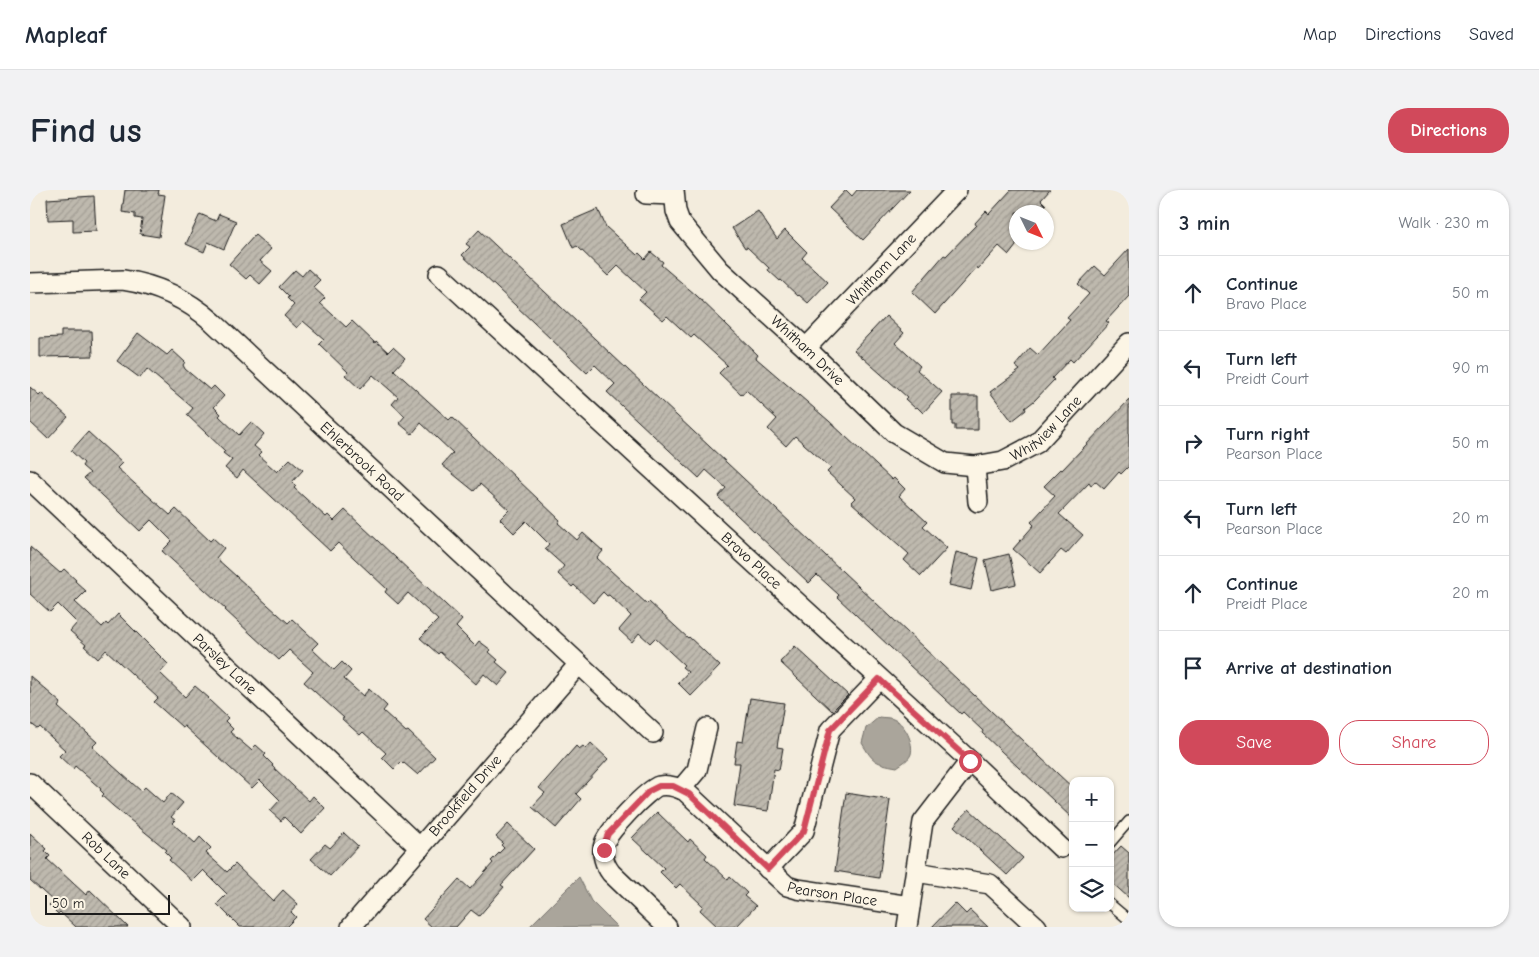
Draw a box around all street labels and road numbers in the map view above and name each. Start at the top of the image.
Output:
street label: Whitham Lane [843,229,920,309]
street label: Whitham Drive [767,311,848,389]
street label: Whitview Lane [1007,391,1086,465]
street label: Ehlerbrook Road [317,418,408,505]
street label: Bravo Place [717,528,786,593]
street label: Parsley Lane [189,630,261,699]
street label: Brookfield Drive [425,751,505,840]
street label: Rob Lane [78,828,135,883]
street label: Pearson Place [785,878,879,910]

